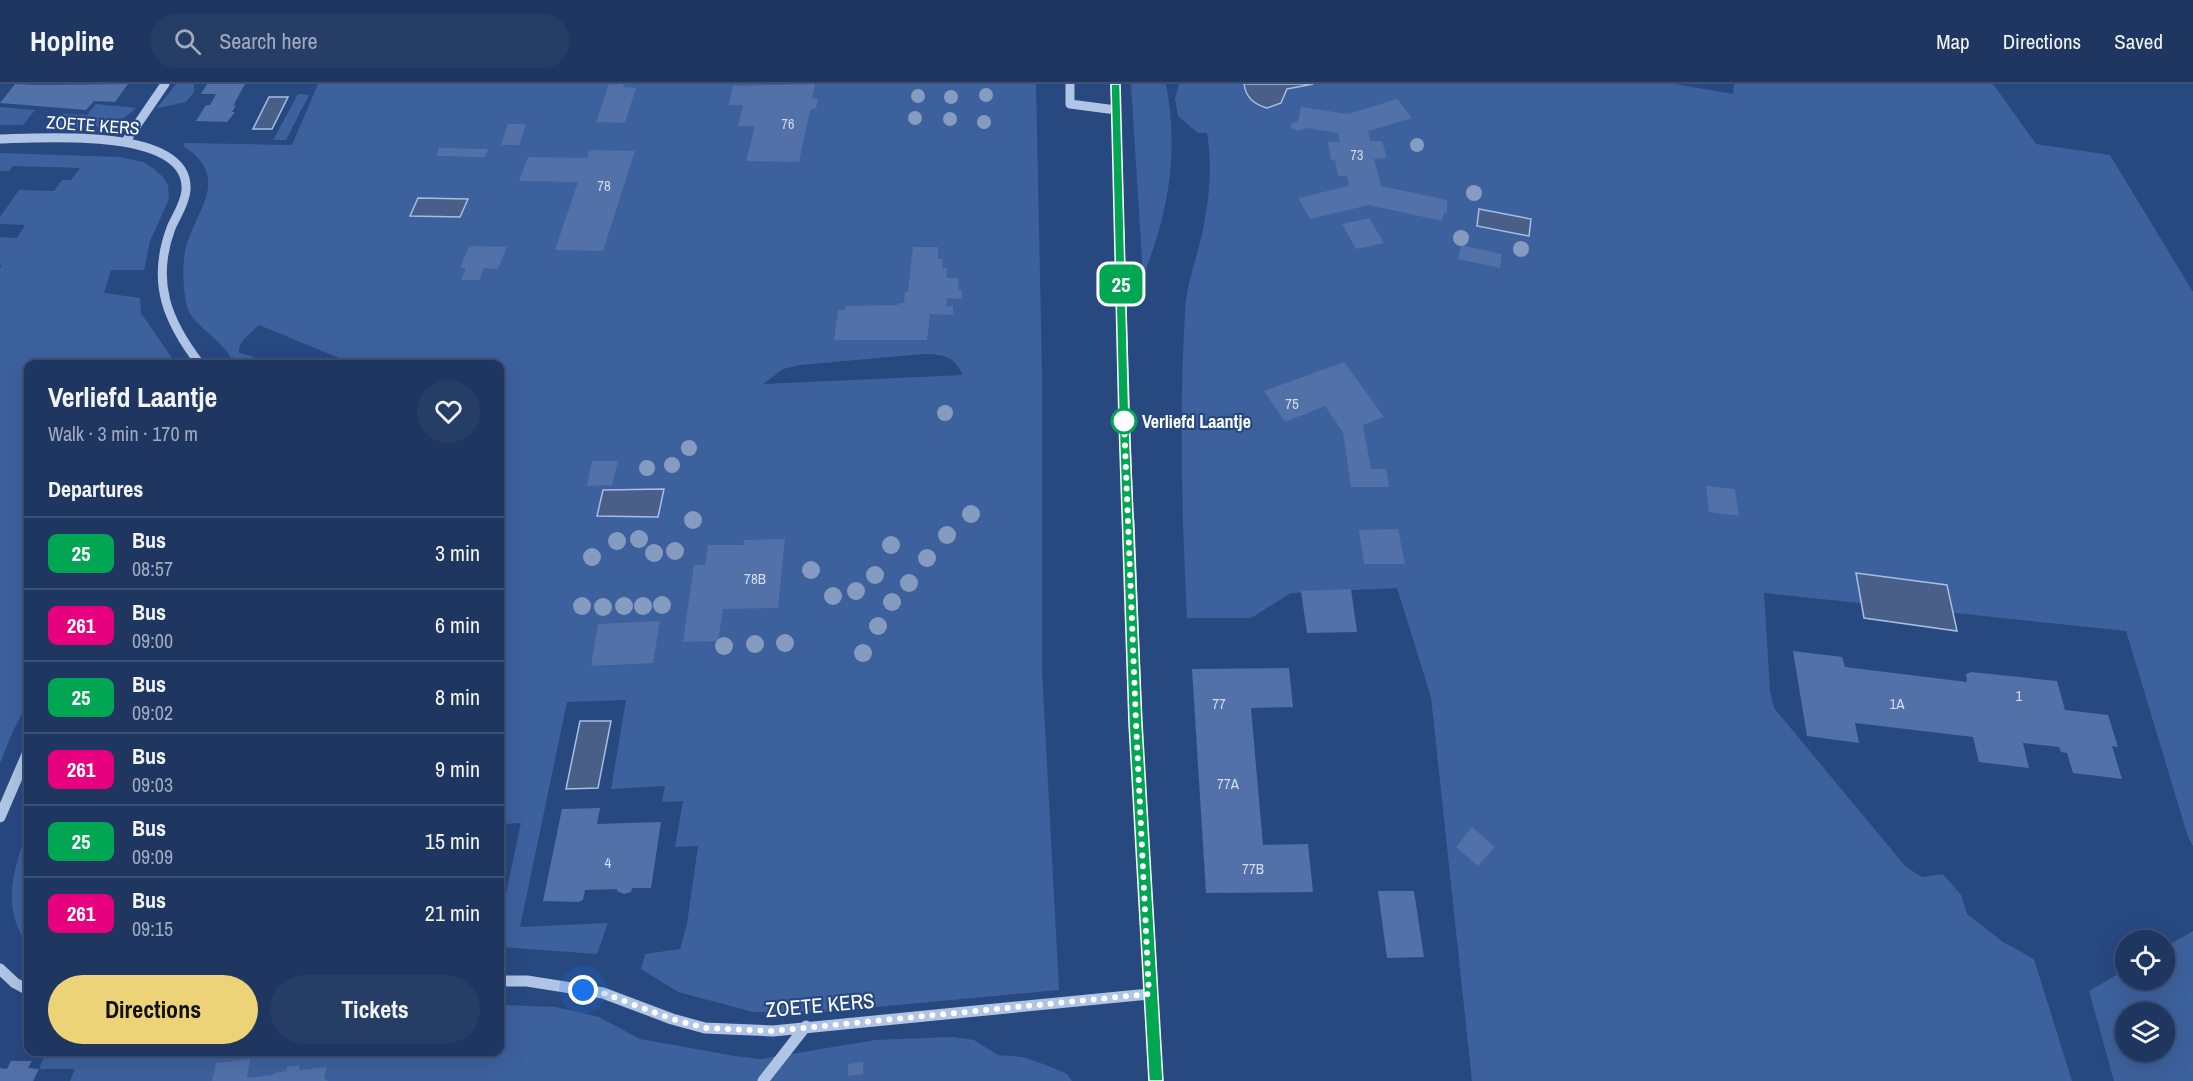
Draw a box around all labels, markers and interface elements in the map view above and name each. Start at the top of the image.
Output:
search box [150,14,570,68]
text: Hopline [30,22,114,60]
icon: search [171,25,204,58]
text: Search here [219,26,317,56]
text: Map [1936,27,1970,56]
text: Directions [2003,27,2081,56]
text: Saved [2114,27,2163,56]
street label: ZOETE KERS [45,109,141,141]
house number: 76 [782,115,794,133]
house number: 73 [1351,146,1363,164]
house number: 78 [597,175,611,196]
line badge: 25 [1094,264,1148,304]
text: 25 [1111,270,1131,299]
text: Verliefd Laantje [48,378,217,416]
button: heart [417,380,480,443]
house number: 75 [1285,393,1299,414]
marker: Verliefd Laantje [1111,408,1137,434]
place label: Verliefd Laantje [1142,409,1251,434]
text: Walk · 3 min · 170 m [48,420,198,447]
text: Departures [48,474,143,504]
text: Bus [132,525,166,555]
text: 3 min [435,538,480,568]
text: 25 [71,539,91,568]
text: 08:57 [132,555,173,582]
house number: 78B [744,568,766,589]
text: Bus [132,597,166,627]
text: 6 min [435,610,480,640]
text: 261 [67,611,95,640]
text: 09:00 [132,627,173,654]
text: Bus [132,669,166,699]
text: 8 min [435,682,480,712]
text: 25 [71,683,91,712]
house number: 1 [2016,685,2023,706]
house number: 77 [1212,693,1226,714]
house number: 1A [1889,693,1905,714]
text: 09:02 [132,699,173,726]
text: Bus [132,741,166,771]
text: 9 min [435,754,480,784]
text: 261 [67,755,95,784]
text: 09:03 [132,771,173,798]
house number: 77A [1217,773,1240,794]
text: Bus [132,813,166,843]
text: 15 min [425,826,480,856]
text: 25 [71,827,91,856]
text: 09:09 [132,843,173,870]
house number: 4 [605,852,612,873]
house number: 77B [1242,858,1264,879]
text: Bus [132,885,166,915]
text: 21 min [425,898,480,928]
text: 261 [67,899,95,928]
text: 09:15 [132,915,173,942]
map controls [2115,930,2175,1062]
button: locate [2115,930,2175,990]
button: Directions [48,975,258,1044]
button: Tickets [270,975,480,1044]
your location [568,975,598,1005]
street label: ZOETE KERS [764,986,876,1024]
button: layers [2115,1002,2175,1062]

